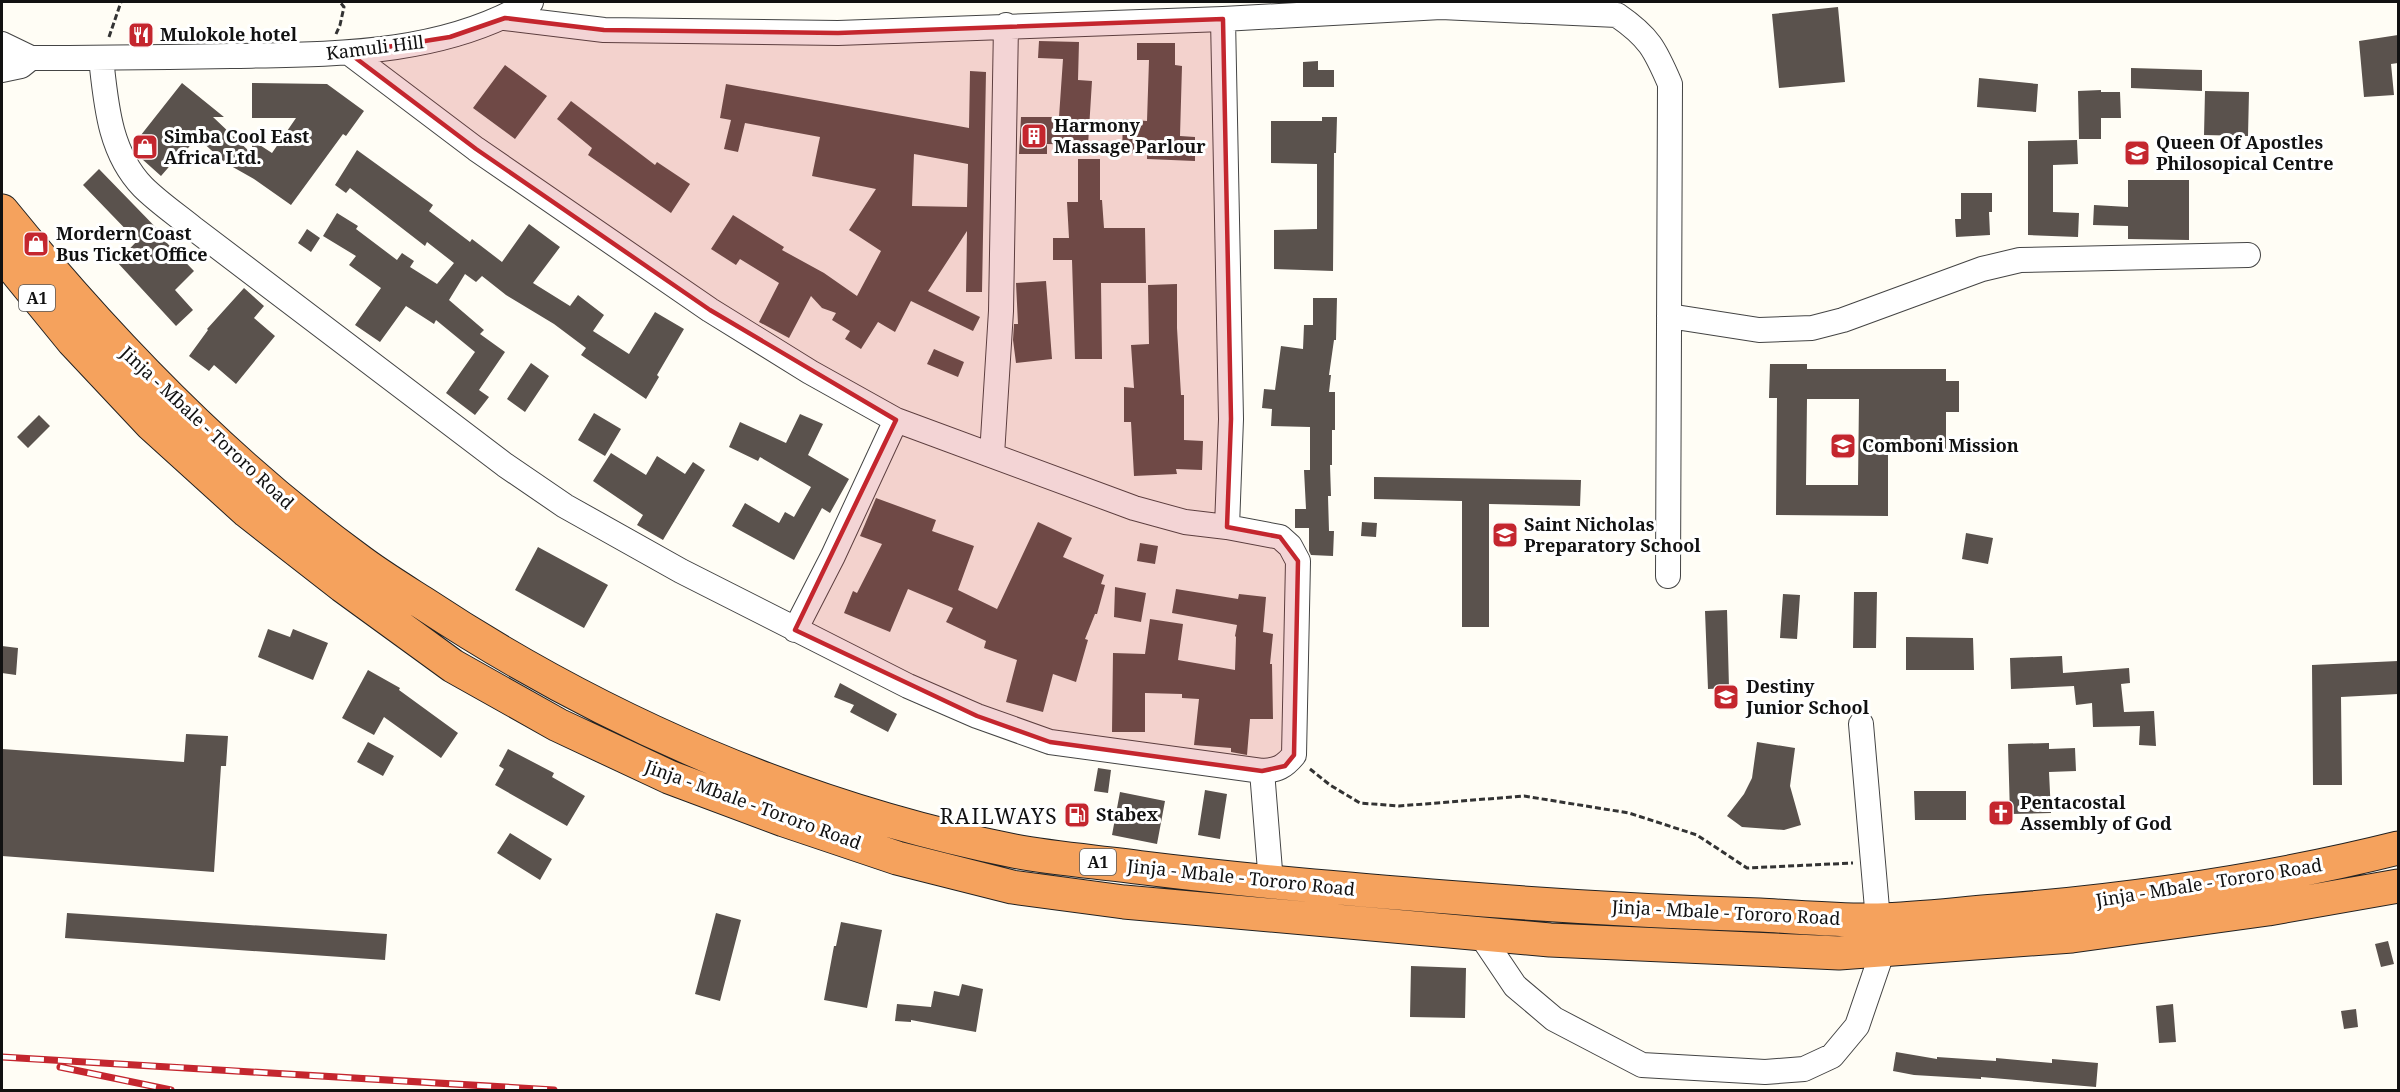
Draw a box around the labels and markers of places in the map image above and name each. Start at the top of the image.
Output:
restaurant icon: Mulokole hotel [126,20,156,50]
place label: Mulokole hotel [160,22,298,46]
place label: Harmony Massage Parlour [1054,113,1206,158]
building icon: Harmony Massage Parlour [1019,121,1049,151]
place label: Simba Cool East Africa Ltd. [164,124,309,169]
place label: Queen Of Apostles Philosopical Centre [2156,130,2334,175]
shop icon: Simba Cool East Africa Ltd. [130,132,160,162]
school or university icon: Queen Of Apostles Philosopical Centre [2122,138,2152,168]
place label: Mordern Coast Bus Ticket Office [56,221,208,266]
shop icon: Mordern Coast Bus Ticket Office [21,229,51,259]
school or university icon: Comboni Mission [1828,431,1858,461]
place label: Comboni Mission [1862,433,2019,457]
place label: Saint Nicholas Preparatory School [1524,512,1701,557]
school or university icon: Saint Nicholas Preparatory School [1490,520,1520,550]
place label: Destiny Junior School [1745,674,1870,719]
school or university icon: Destiny Junior School [1711,682,1741,712]
place label: Pentacostal Assembly of God [2020,790,2172,835]
church icon: Pentacostal Assembly of God [1986,798,2016,828]
fuel station icon: Stabex [1062,800,1092,830]
place label: Stabex [1096,802,1158,826]

